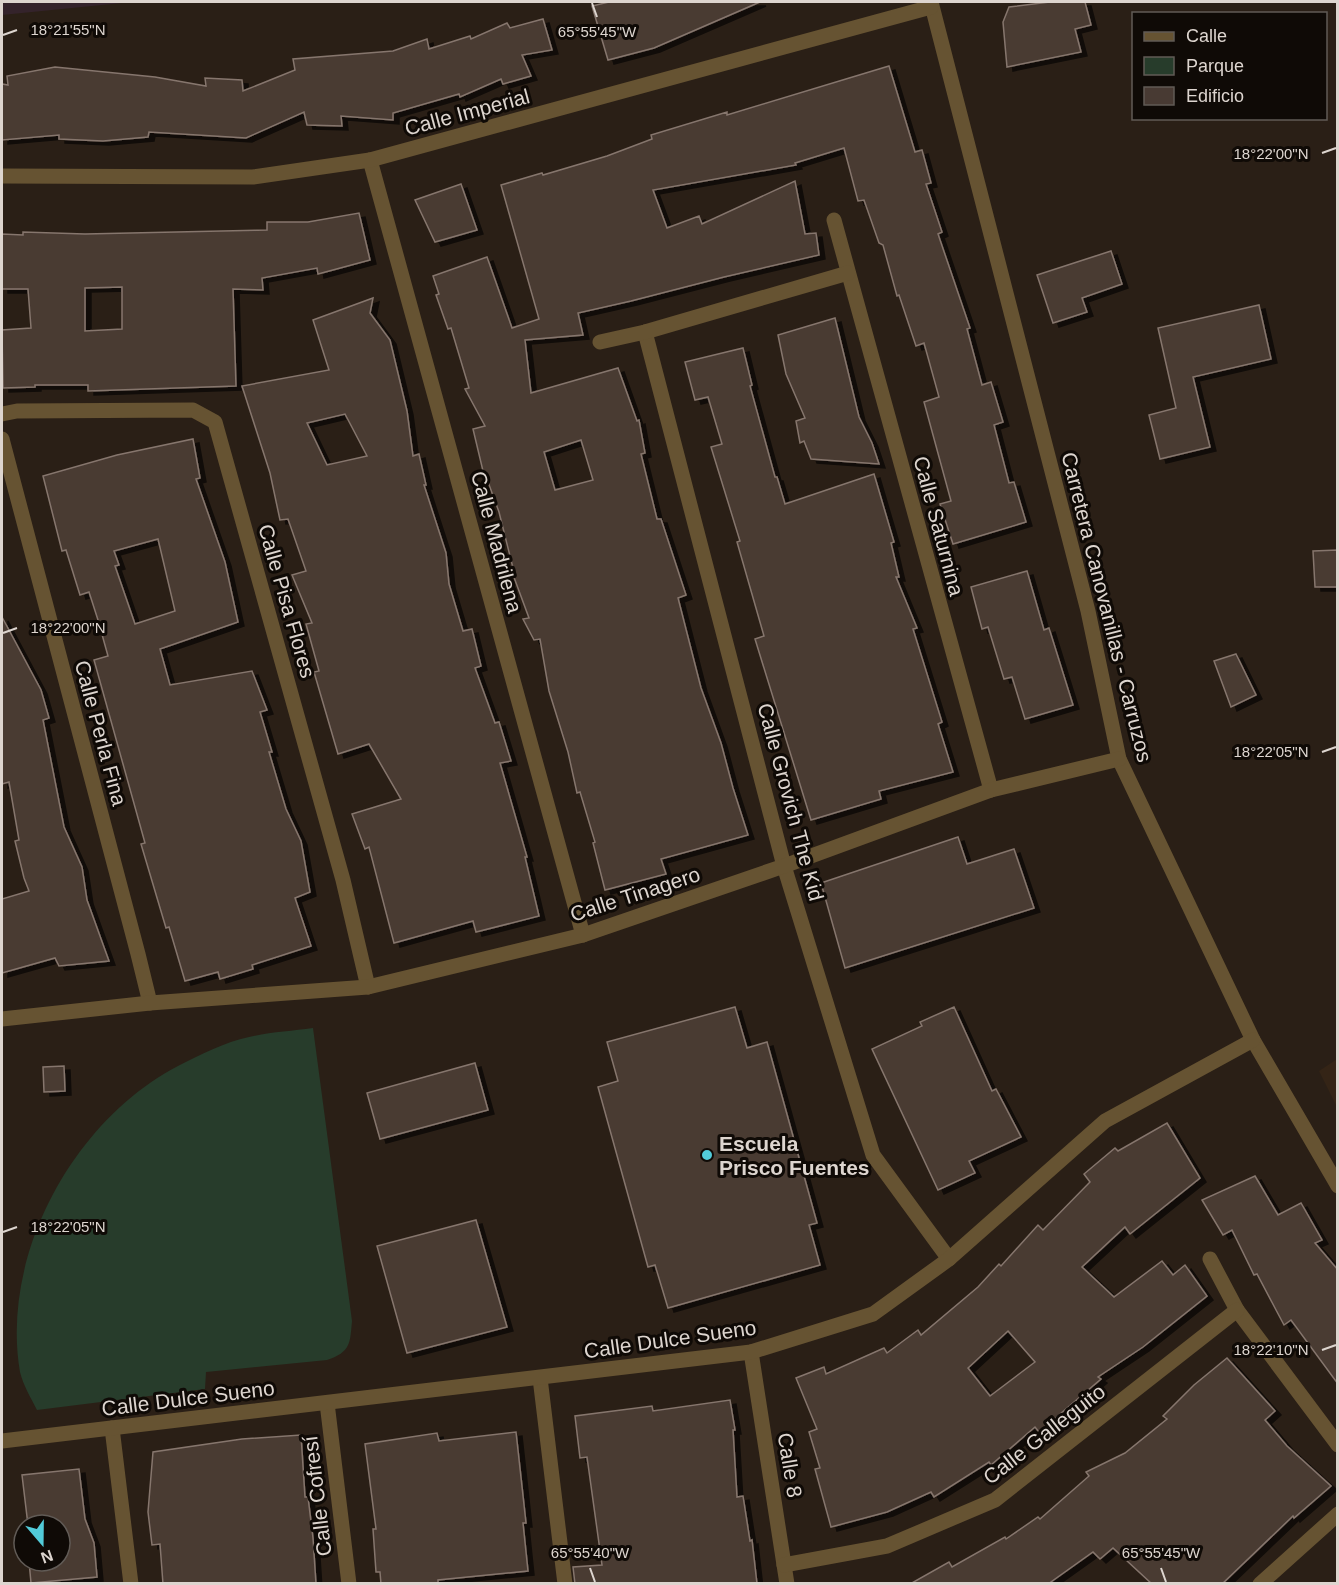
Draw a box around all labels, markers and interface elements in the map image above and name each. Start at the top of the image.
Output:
legend [1132,12,1327,120]
text: 18°21'55"N [30,21,106,38]
text: 65°55'45"W [558,23,637,40]
text: Calle [1186,26,1227,46]
text: Parque [1186,56,1244,76]
street label: Calle Imperial [402,84,532,140]
text: Edificio [1186,86,1244,106]
text: 18°22'00"N [1233,145,1309,162]
street label: Carretera Canovanillas - Carruzos [1057,450,1157,764]
street label: Calle Saturnina [909,454,969,599]
street label: Calle Madrilena [467,469,527,616]
street label: Calle Pisa Flores [254,522,320,680]
text: 18°22'00"N [30,619,106,636]
street label: Calle Perla Fina [71,658,132,808]
street label: Calle Grovich The Kid [754,701,828,903]
text: 18°22'05"N [1233,743,1309,760]
street label: Calle Tinagero [567,862,703,926]
place label: Escuela Prisco Fuentes [719,1132,870,1179]
marker: Escuela Prisco Fuentes [700,1148,714,1162]
text: 18°22'05"N [30,1218,106,1235]
street label: Calle Dulce Sueno [582,1316,758,1362]
text: 18°22'10"N [1233,1341,1309,1358]
street label: Calle Dulce Sueno [100,1376,276,1420]
street label: Calle Galleguito [979,1379,1109,1489]
street label: Calle 8 [774,1431,806,1499]
street label: Calle Cofresí [298,1434,336,1558]
north arrow [12,1513,72,1573]
text: 65°55'40"W [551,1544,630,1561]
text: 65°55'45"W [1122,1544,1201,1561]
text: N [39,1547,55,1567]

